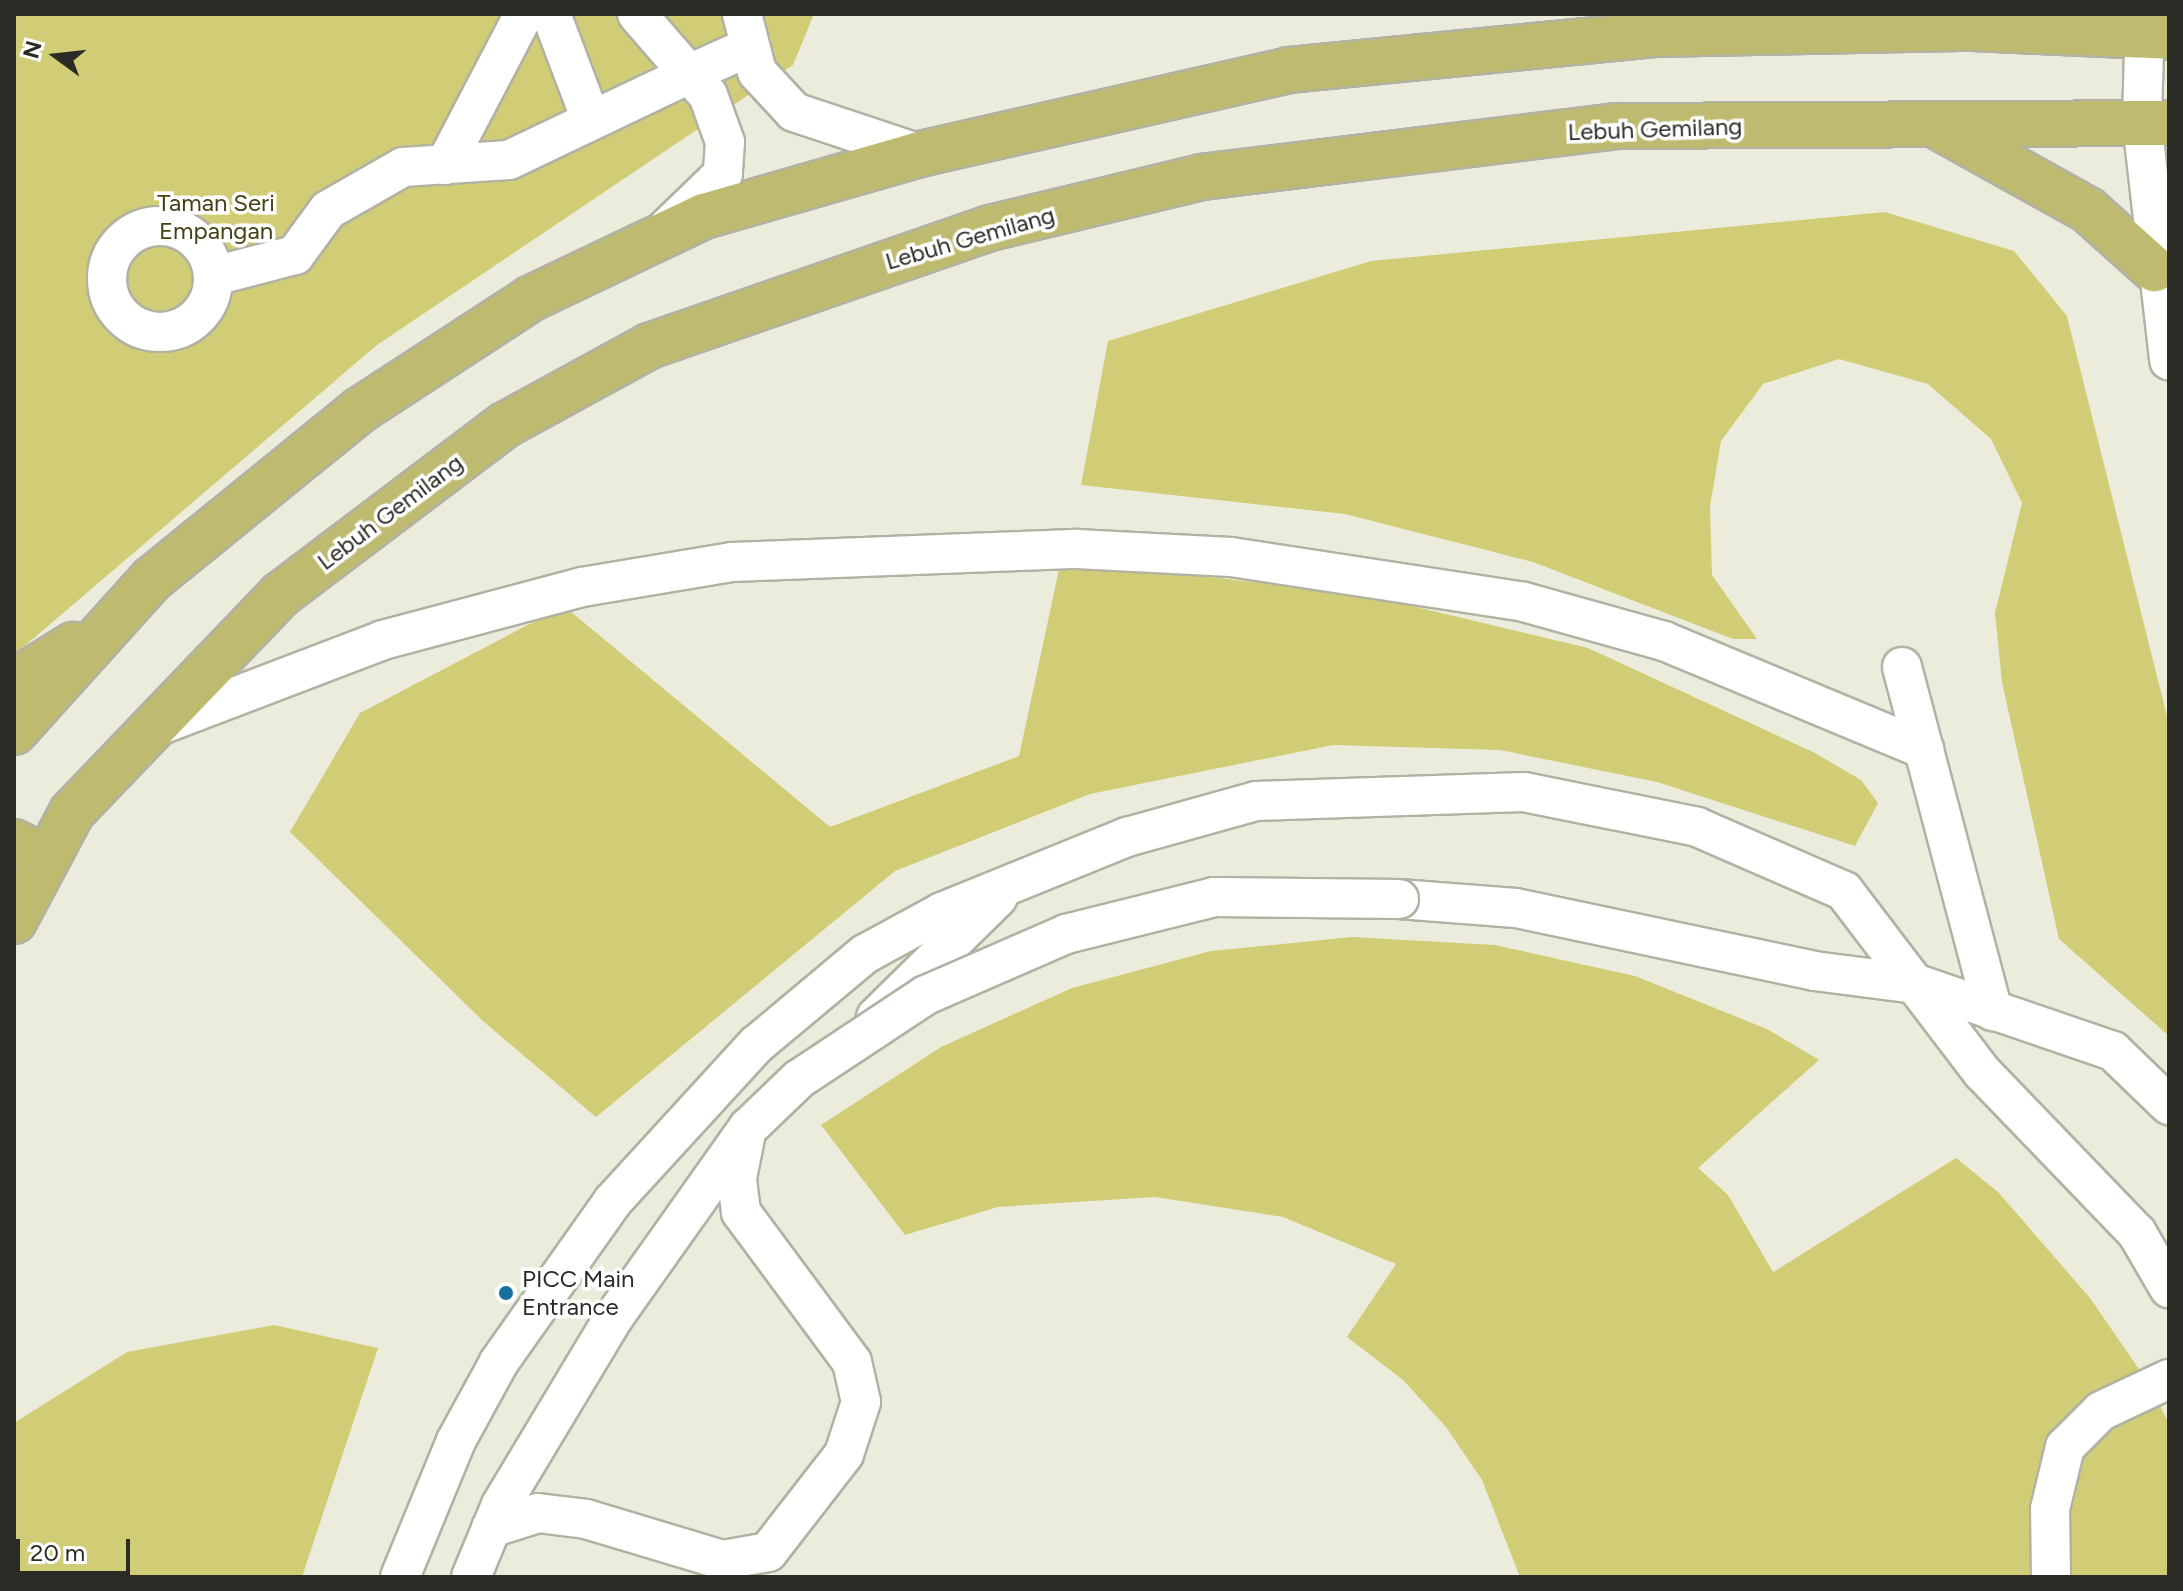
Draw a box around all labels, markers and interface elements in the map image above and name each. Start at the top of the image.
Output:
north arrow [16,16,96,96]
text: N [17,38,48,61]
street label: Lebuh Gemilang [1567,112,1743,146]
park label: Taman Seri Empangan [157,189,275,245]
street label: Lebuh Gemilang [882,200,1058,276]
street label: Lebuh Gemilang [312,448,468,576]
place label: PICC Main Entrance [522,1265,634,1321]
marker: PICC Main Entrance [497,1284,515,1302]
scale bar [20,1523,134,1573]
text: 20 m [30,1538,85,1567]

